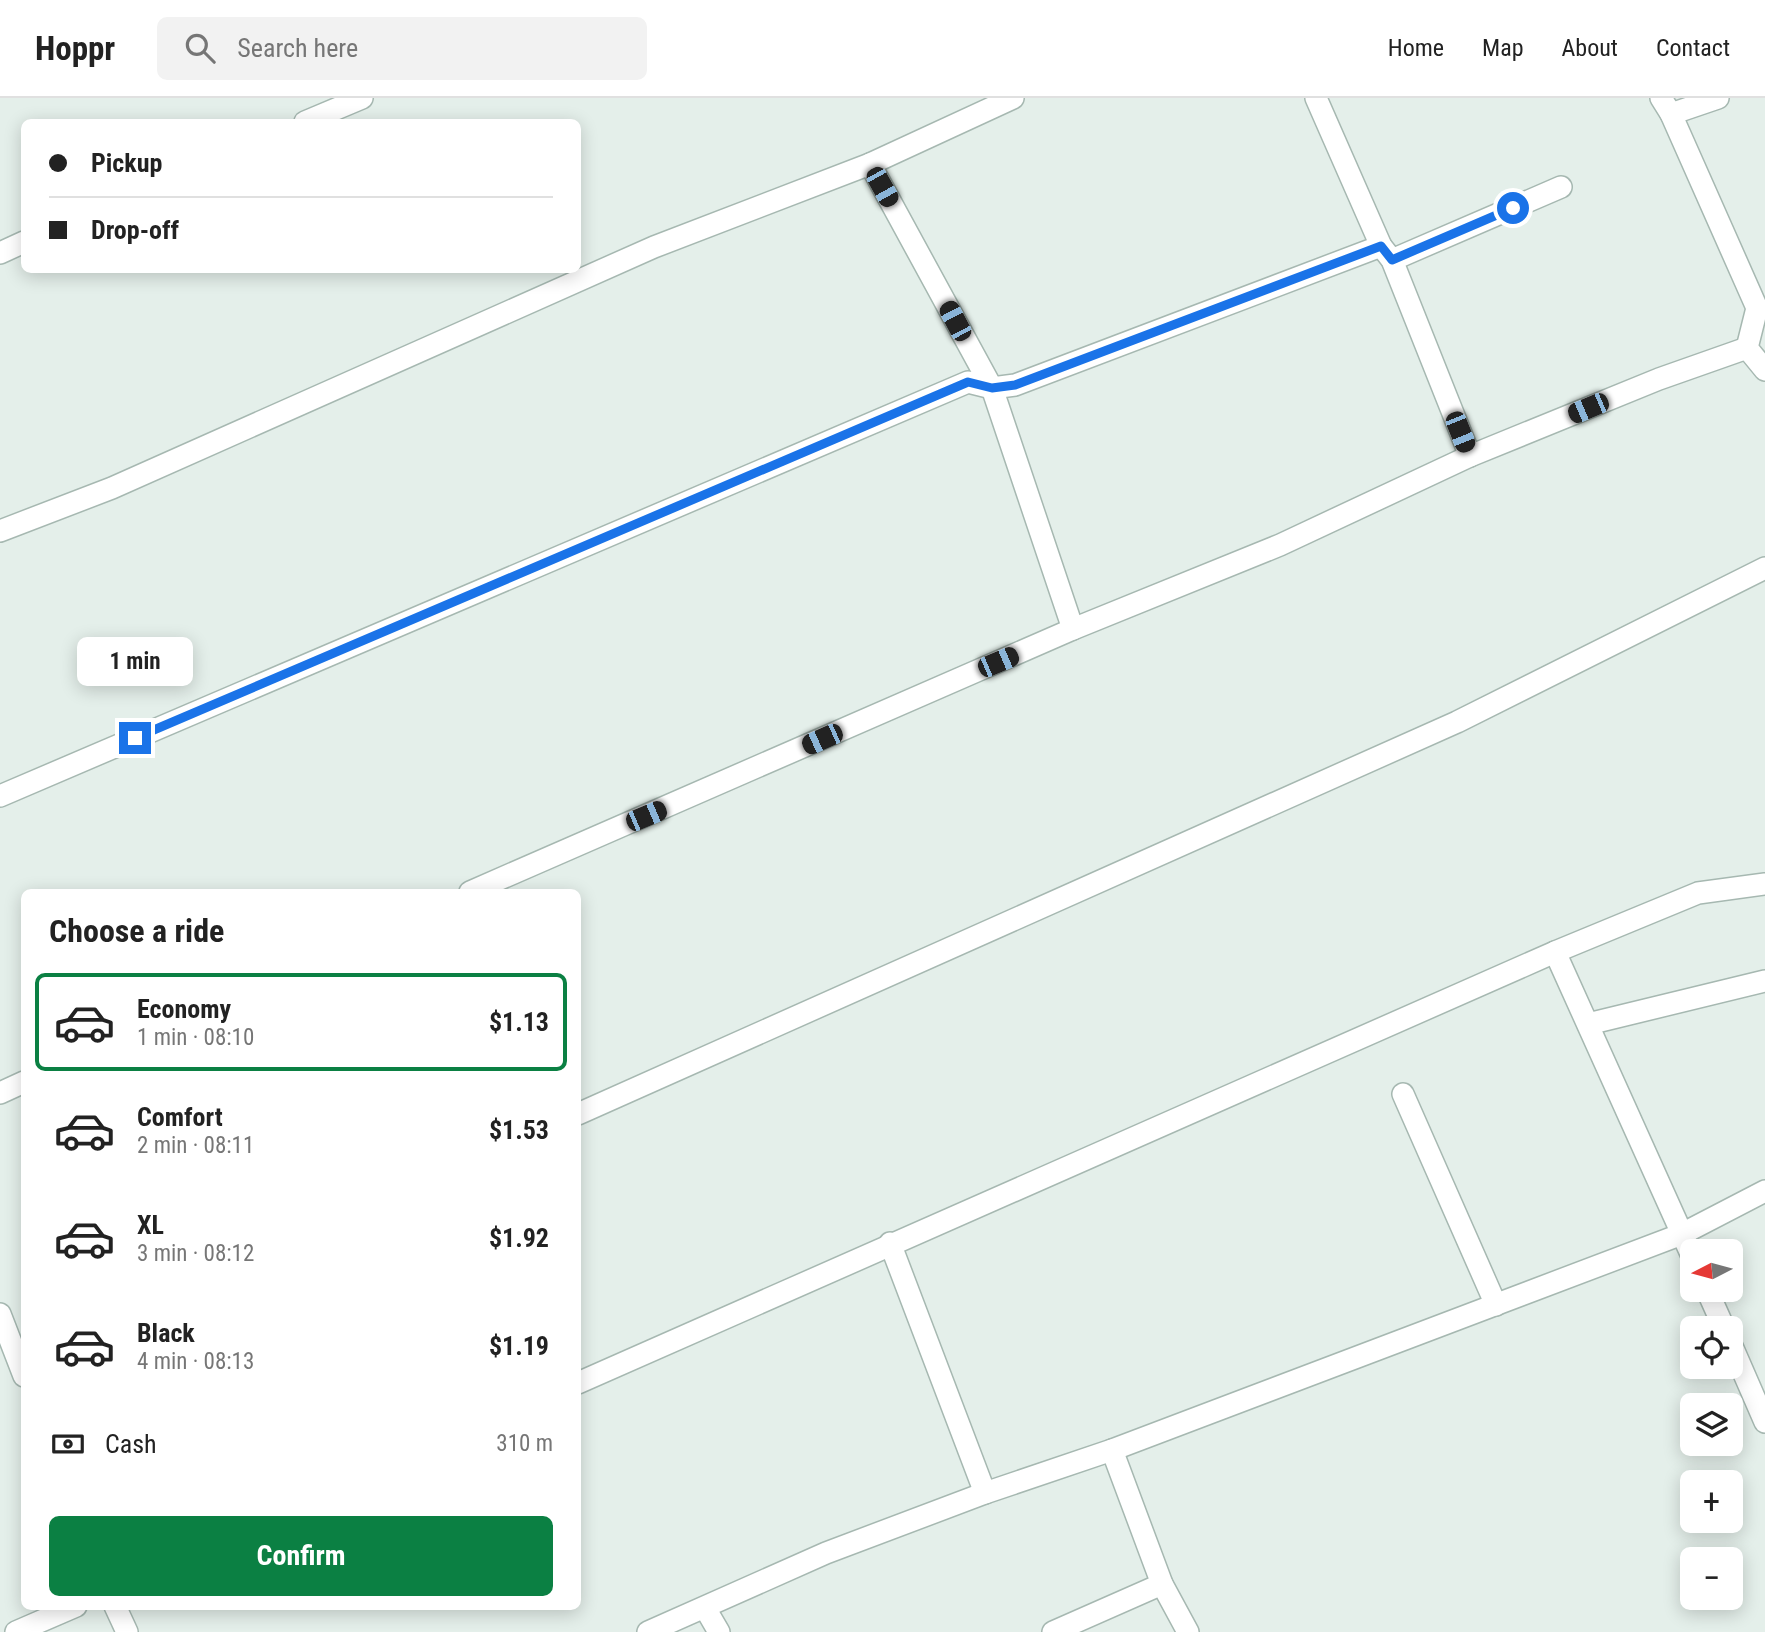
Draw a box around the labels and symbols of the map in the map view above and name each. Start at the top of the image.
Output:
car [863,164,902,210]
route start [1497,192,1529,224]
car [936,298,975,344]
car [1565,390,1612,426]
car [1443,409,1478,455]
callout: 1 min [77,636,193,686]
car [975,644,1022,680]
car [799,721,846,757]
route end [119,722,151,754]
car [623,798,670,834]
north arrow [1680,1239,1743,1302]

